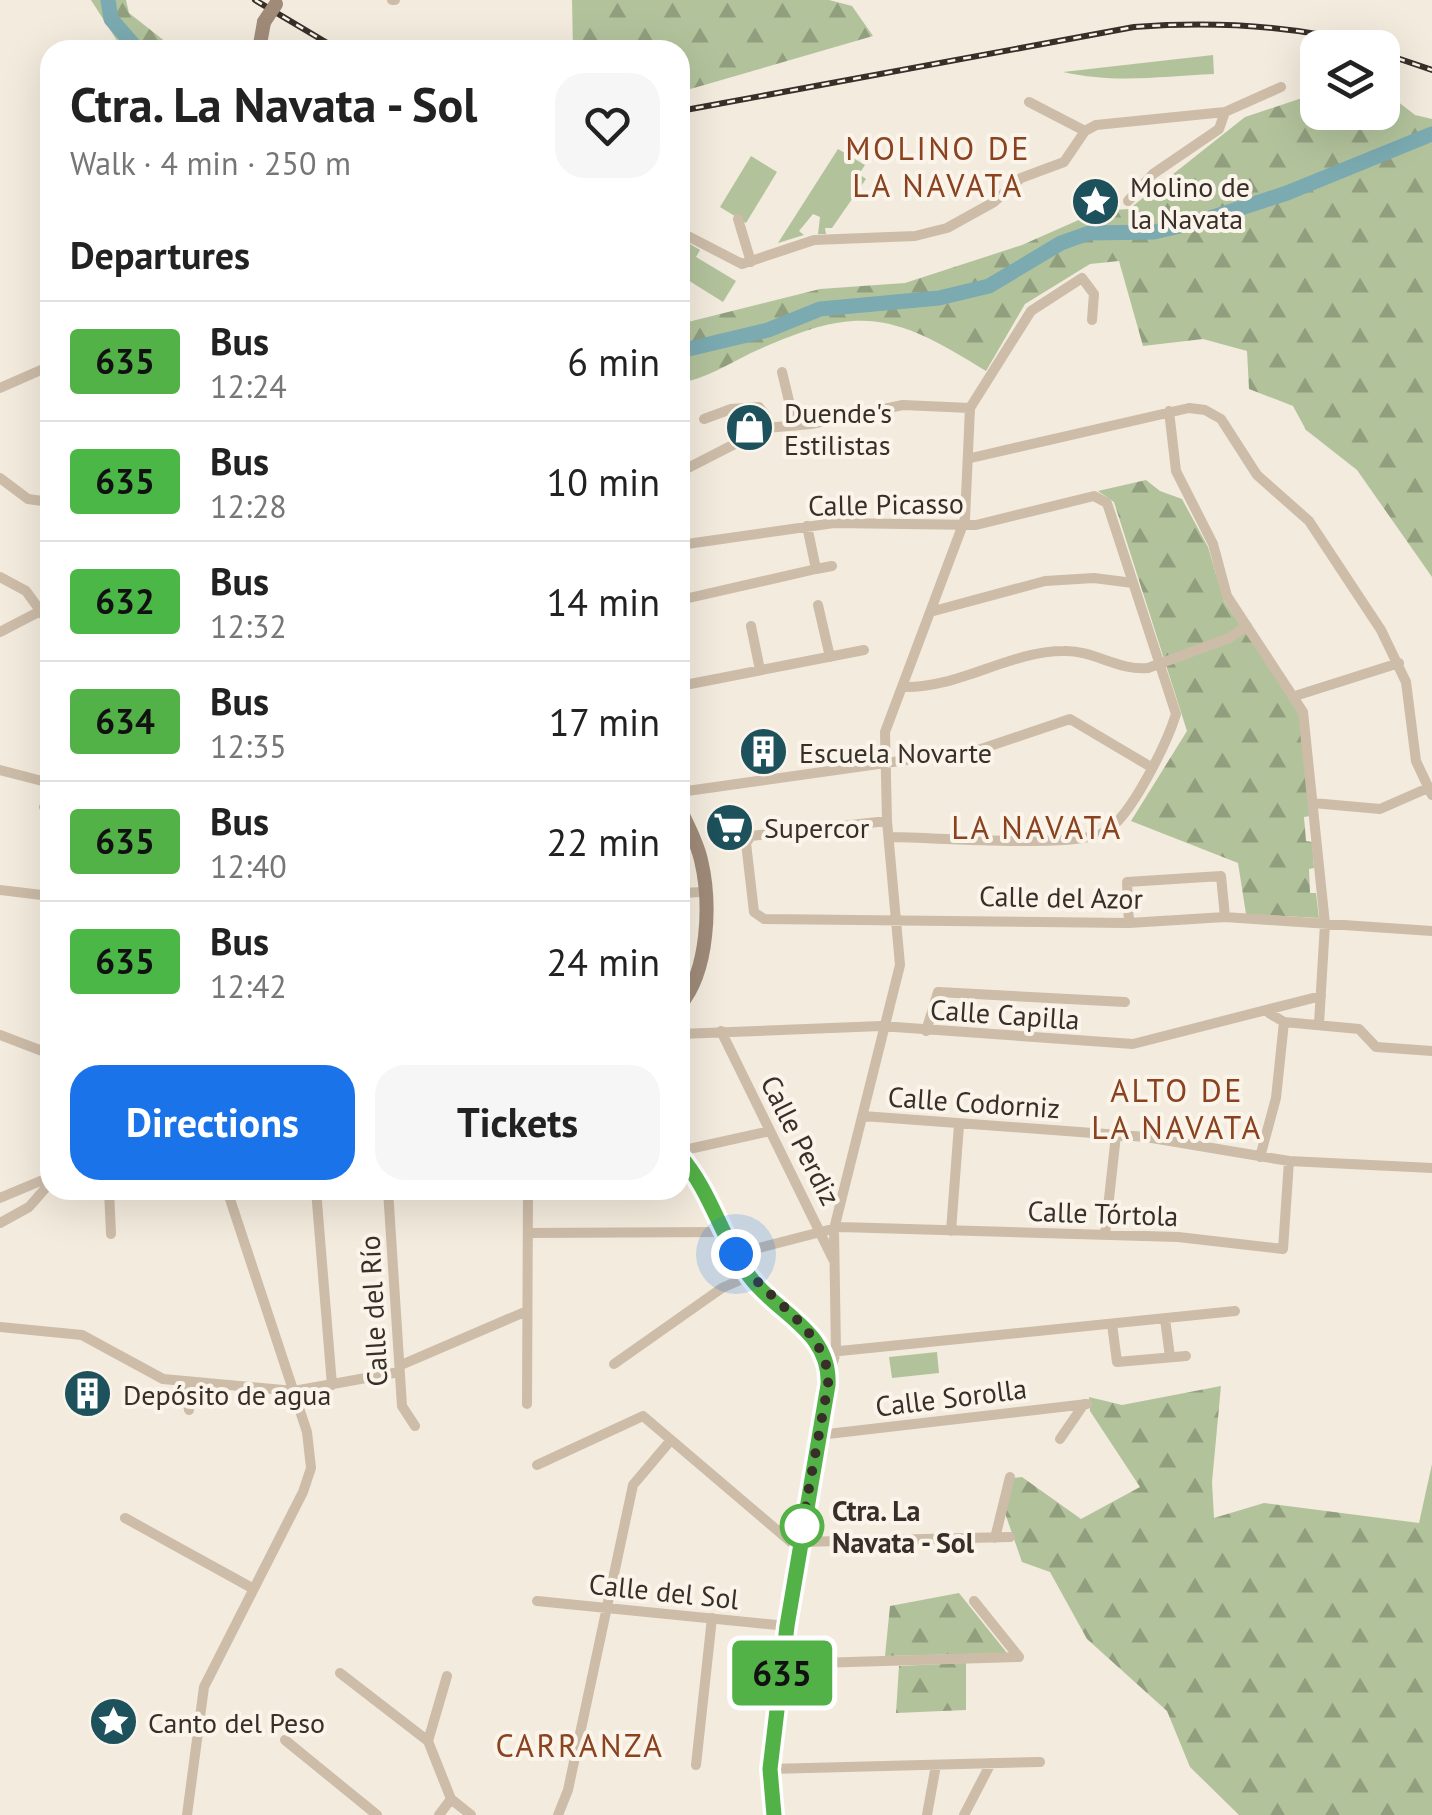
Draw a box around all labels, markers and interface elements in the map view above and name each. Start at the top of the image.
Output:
map controls [1300,30,1400,130]
button: layers [1300,30,1400,130]
text: Ctra. La Navata - Sol [70,73,477,135]
button: heart [555,73,660,178]
district label: MOLINO DE LA NAVATA [845,127,1031,206]
text: Walk · 4 min · 250 m [70,142,351,184]
place label: Molino de la Navata [1130,168,1250,237]
place icon: Molino de la Navata [1069,176,1121,228]
text: Departures [70,230,250,279]
text: Bus [210,316,269,365]
text: 6 min [567,337,660,386]
text: 635 [95,338,155,384]
text: 12:24 [210,365,287,407]
place label: Duende's Estilistas [784,394,892,463]
shop icon: Duende's Estilistas [723,402,775,454]
text: Bus [210,436,269,485]
text: 10 min [547,457,660,506]
text: 635 [95,458,155,504]
street label: Calle Picasso [808,484,964,524]
text: 12:28 [210,485,287,527]
text: Bus [210,556,269,605]
text: 14 min [547,577,660,626]
text: 632 [95,578,155,624]
text: 12:32 [210,605,287,647]
text: Bus [210,676,269,725]
text: 17 min [549,697,660,746]
text: 634 [95,698,155,744]
text: 12:35 [210,725,287,767]
building icon: Escuela Novarte [738,726,790,778]
place label: Escuela Novarte [799,734,992,771]
text: Bus [210,796,269,845]
supermarket icon: Supercor [703,801,755,853]
district label: LA NAVATA [951,806,1123,848]
place label: Supercor [764,809,870,846]
text: 22 min [547,817,660,866]
text: 635 [95,818,155,864]
text: 12:40 [210,845,287,887]
street label: Calle del Azor [979,877,1144,917]
text: Bus [210,916,269,965]
text: 24 min [547,937,660,986]
text: 635 [95,938,155,984]
text: 12:42 [210,965,287,1007]
street label: Calle Capilla [929,990,1081,1038]
button: Directions [70,1065,355,1180]
button: Tickets [375,1065,660,1180]
street label: Calle Perdiz [753,1069,849,1211]
district label: ALTO DE LA NAVATA [1091,1069,1263,1148]
street label: Calle Codorniz [887,1078,1061,1126]
street label: Calle Tórtola [1027,1192,1179,1234]
your location [711,1229,761,1279]
street label: Calle del Río [351,1234,395,1388]
building icon: Depósito de agua [62,1368,114,1420]
street label: Calle Sorolla [873,1369,1029,1425]
place label: Depósito de agua [123,1376,331,1413]
place label: Ctra. La Navata - Sol [832,1492,975,1561]
marker: Ctra. La Navata - Sol [781,1505,823,1547]
street label: Calle del Sol [587,1565,741,1617]
line badge: 635 [724,1640,840,1706]
text: 635 [752,1650,812,1696]
place icon: Canto del Peso [87,1696,139,1748]
place label: Canto del Peso [148,1704,325,1741]
district label: CARRANZA [495,1724,665,1766]

